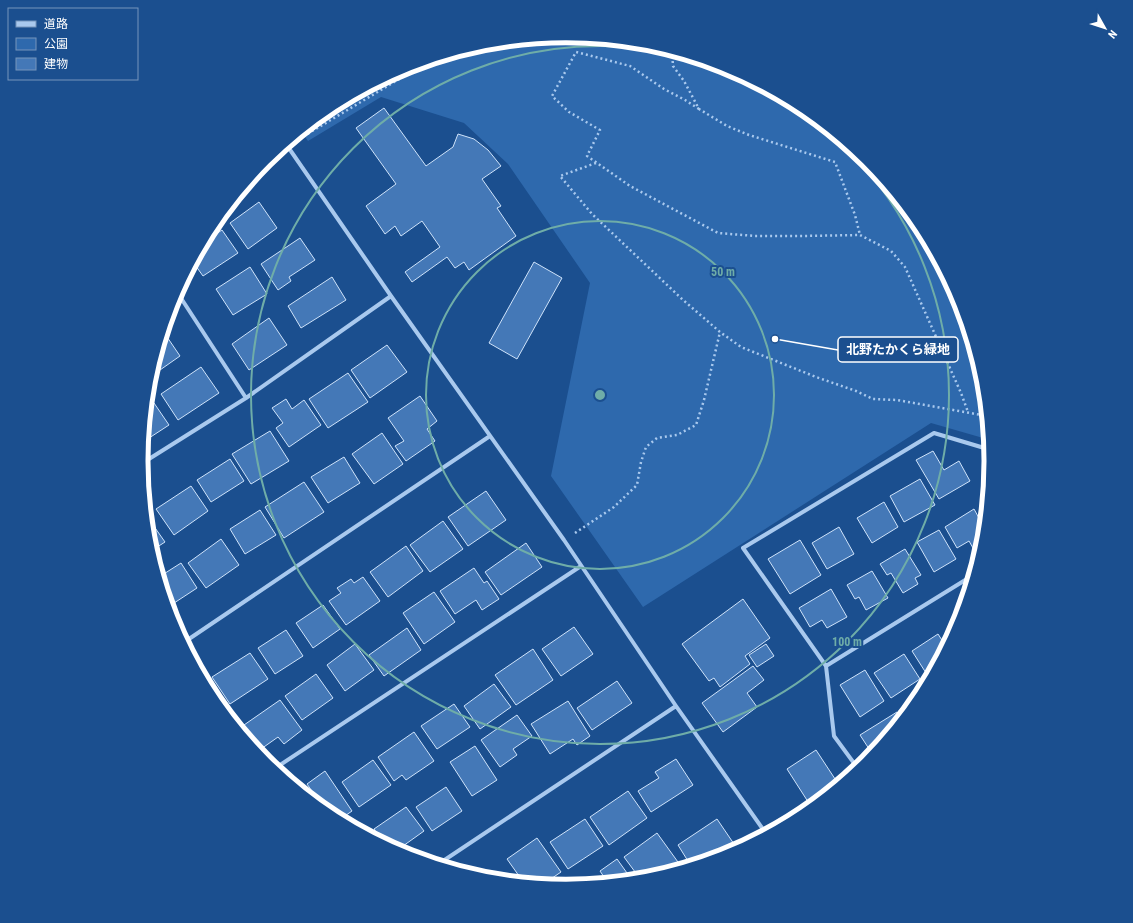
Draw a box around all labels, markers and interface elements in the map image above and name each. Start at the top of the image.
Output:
legend [8,8,138,80]
north arrow [1085,8,1125,48]
text: 道路 [44,17,68,31]
text: N [1105,27,1120,41]
text: 公園 [44,37,68,51]
text: 建物 [44,57,68,71]
text: 50 m [711,265,735,279]
callout: 北野たかくら緑地 [838,337,958,362]
text: 北野たかくら緑地 [846,342,950,357]
centre of rings [593,388,607,402]
text: 100 m [832,635,862,649]

